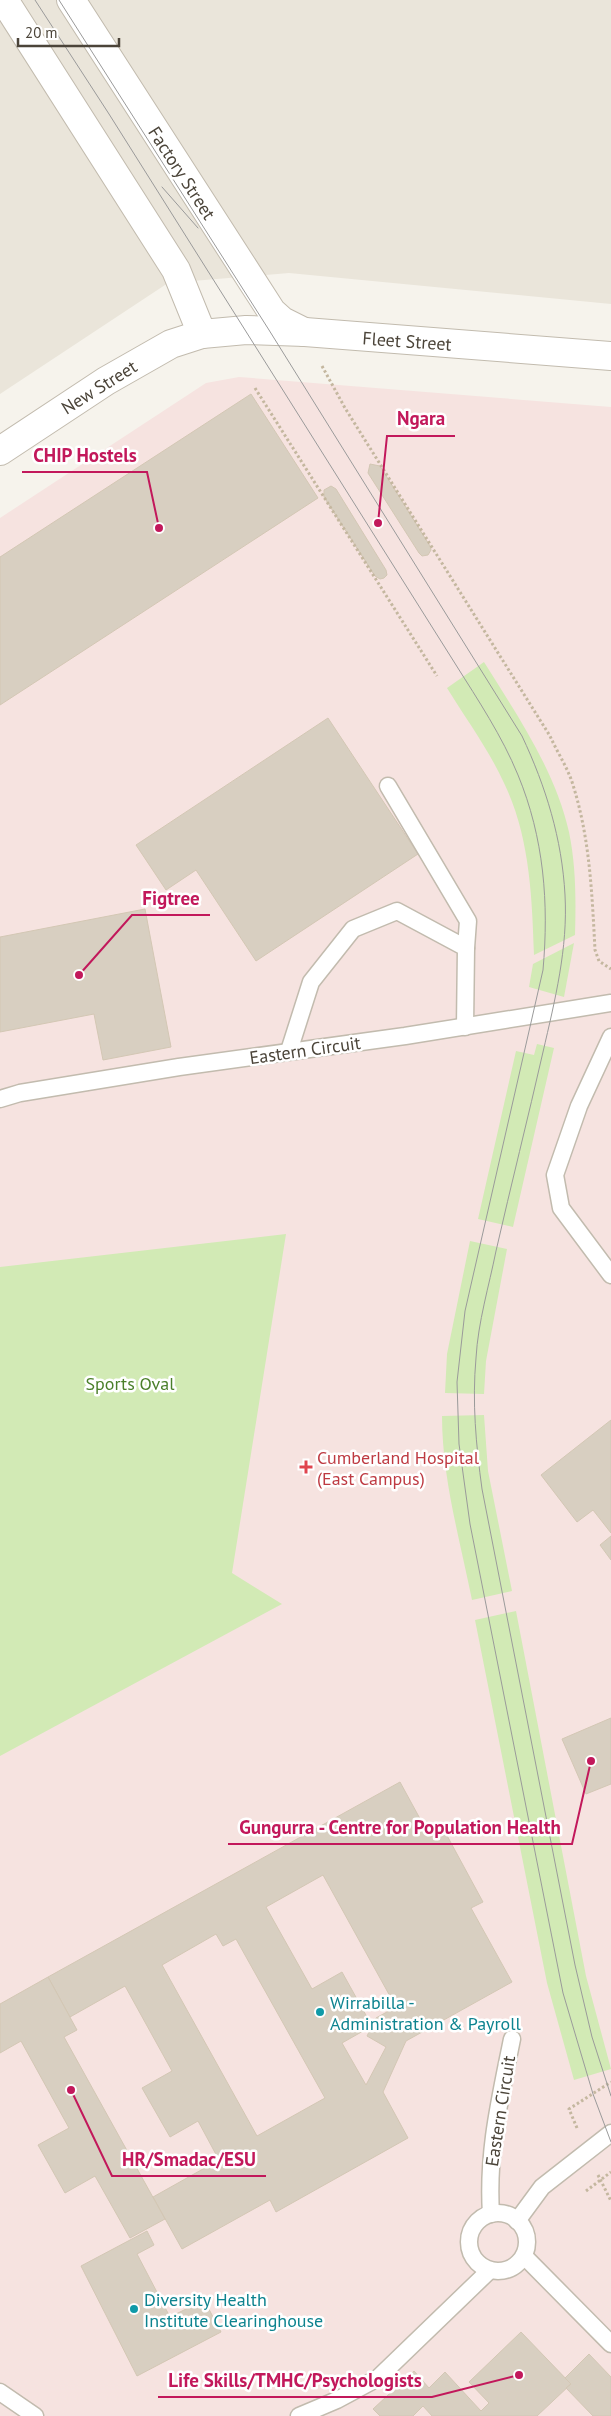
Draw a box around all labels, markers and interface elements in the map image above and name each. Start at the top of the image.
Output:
scale bar [18,15,119,47]
text: 20 m [25,23,58,42]
street label: Factory Street [143,122,221,224]
street label: Fleet Street [362,326,452,356]
street label: New Street [57,355,141,419]
callout: Ngara [387,402,455,436]
text: Ngara [397,406,445,430]
callout: CHIP Hostels [22,438,147,472]
text: CHIP Hostels [33,443,137,467]
callout: Figtree [132,881,210,915]
text: Figtree [142,886,200,910]
street label: Eastern Circuit [248,1031,362,1069]
park label: Sports Oval [86,1372,175,1395]
place label: Cumberland Hospital (East Campus) [317,1446,480,1490]
marker: Cumberland Hospital (East Campus) [299,1460,313,1474]
callout: Gungurra - Centre for Population Health [228,1810,572,1844]
text: Gungurra - Centre for Population Health [239,1815,561,1839]
place label: Wirrabilla - Administration & Payroll [330,1991,522,2035]
marker: Wirrabilla - Administration & Payroll [314,2006,326,2018]
street label: Eastern Circuit [480,2054,520,2168]
callout: HR/Smadac/ESU [112,2142,266,2176]
text: HR/Smadac/ESU [122,2147,256,2171]
place label: Diversity Health Institute Clearinghouse [144,2288,323,2332]
marker: Diversity Health Institute Clearinghouse [128,2303,140,2315]
callout: Life Skills/TMHC/Psychologists [158,2363,432,2397]
text: Life Skills/TMHC/Psychologists [168,2368,422,2392]

